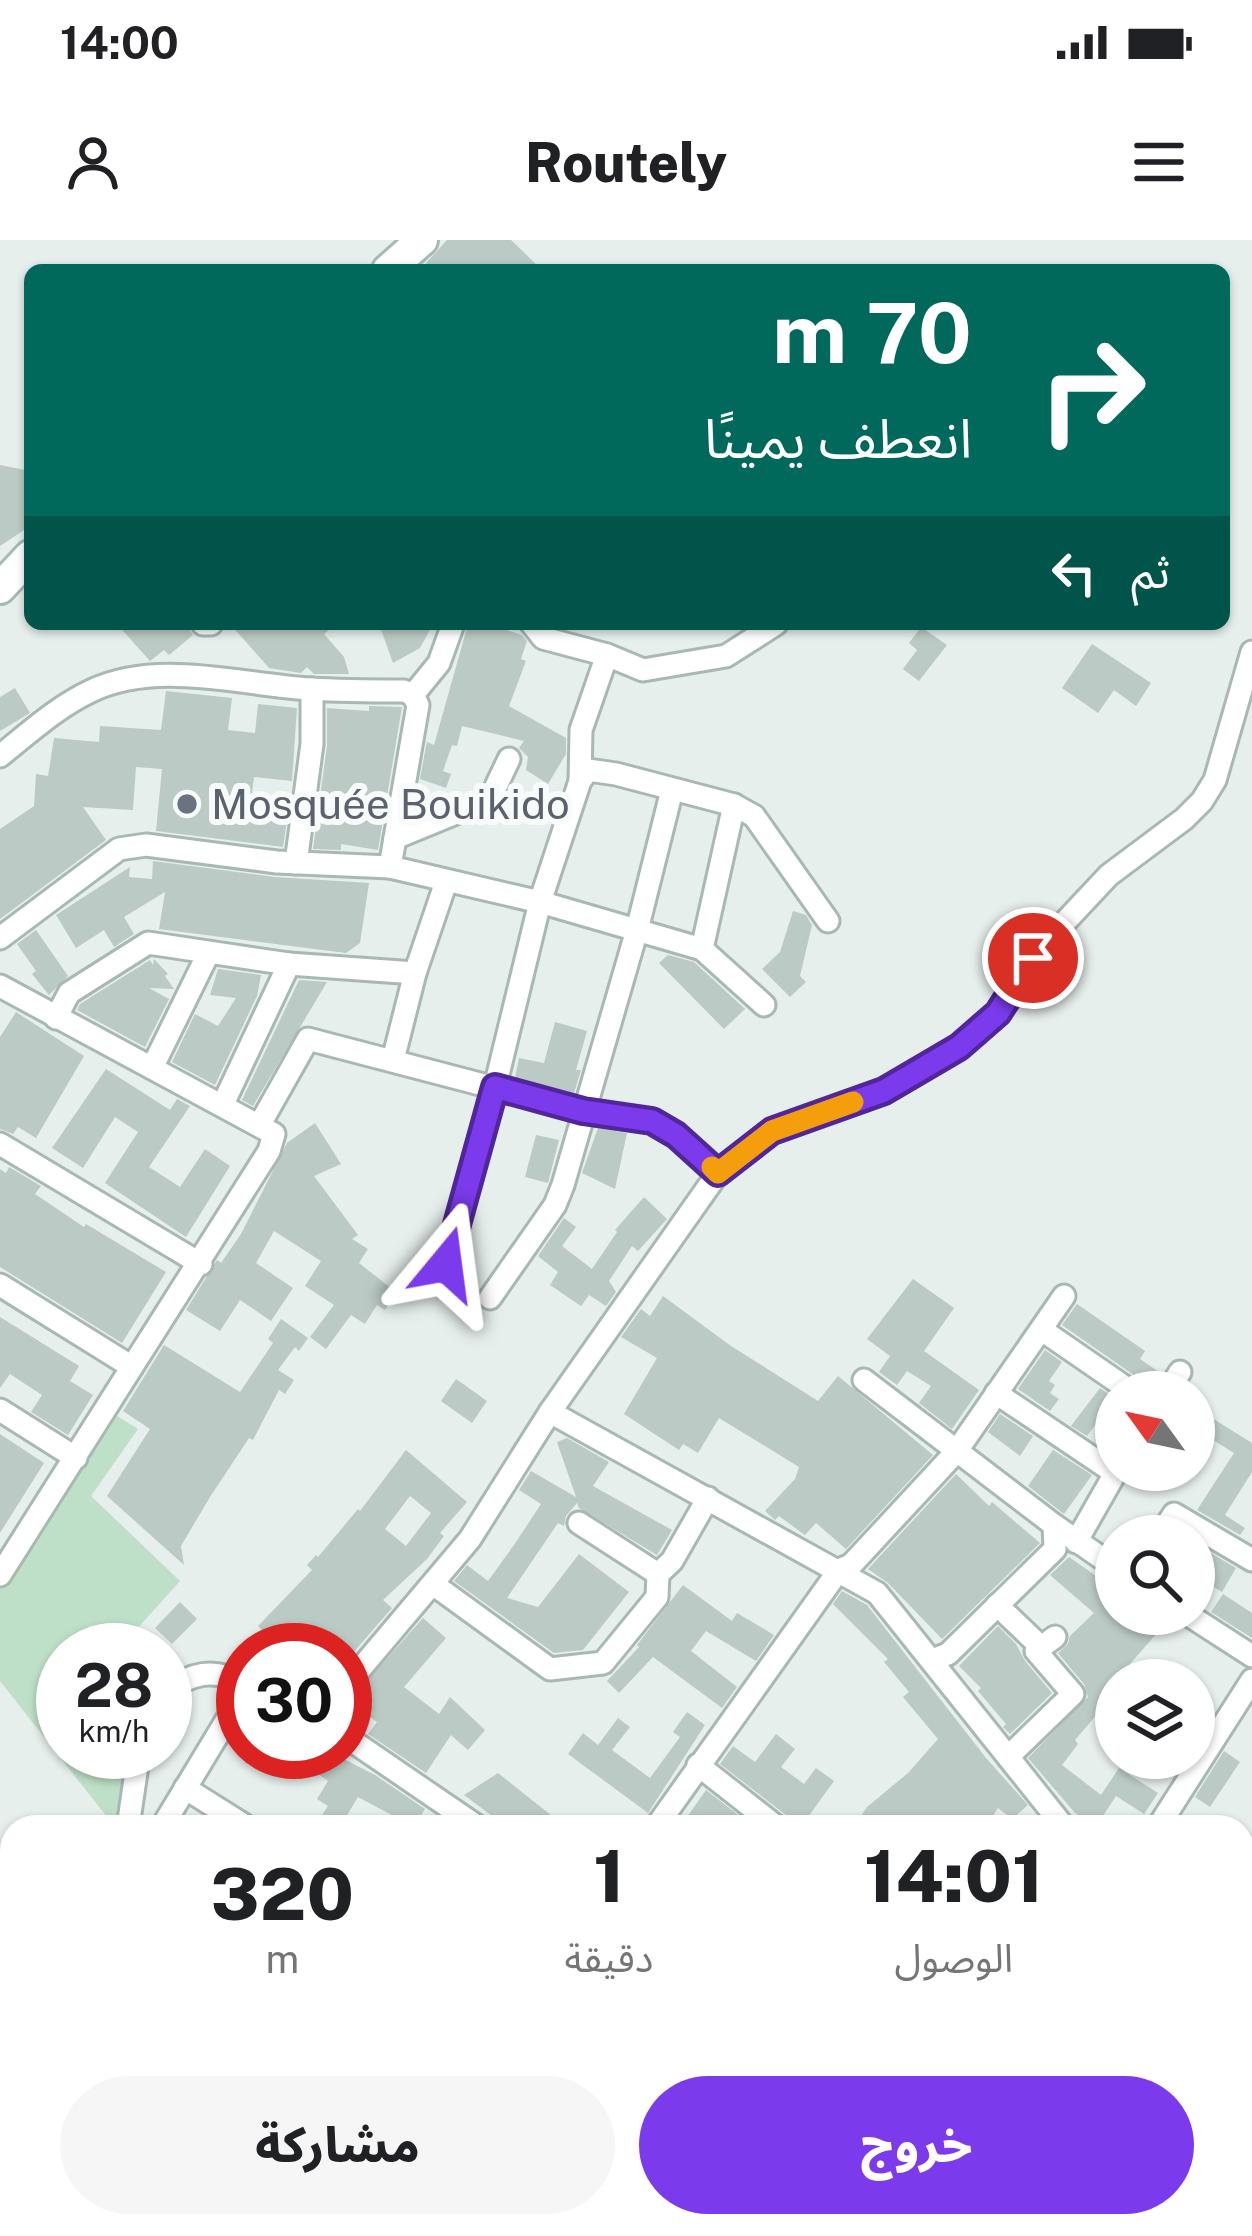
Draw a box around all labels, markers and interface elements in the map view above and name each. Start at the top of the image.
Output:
text: 14:00 [60,16,179,69]
icon: person [60,129,126,195]
icon: menu [1126,129,1192,195]
text: Routely [525,131,727,194]
text: 70 m [772,283,972,382]
icon: right [1014,312,1170,468]
text: انعطف يمينًا [704,407,972,470]
icon: left [1041,540,1107,606]
text: ثم [1131,545,1170,598]
place label: Mosquée Bouikido [211,779,570,828]
marker: Mosquée Bouikido [174,791,200,817]
pin [982,907,1084,1009]
icon: arrive [1000,925,1066,991]
position arrow [383,1201,509,1327]
north arrow [1095,1371,1215,1491]
map controls [1095,1371,1215,1779]
button: search [1095,1515,1215,1635]
speed limit sign: 30 [216,1623,372,1779]
text: 28 [75,1650,153,1721]
button: layers [1095,1659,1215,1779]
text: km/h [79,1713,149,1749]
text: 1 [593,1834,625,1918]
text: 14:01 [864,1834,1043,1918]
text: 320 [211,1852,354,1936]
text: دقيقة [565,1935,653,1981]
text: الوصول [894,1935,1013,1981]
text: m [265,1936,299,1982]
button: مشاركة [60,2076,615,2214]
button: خروج [639,2076,1194,2214]

